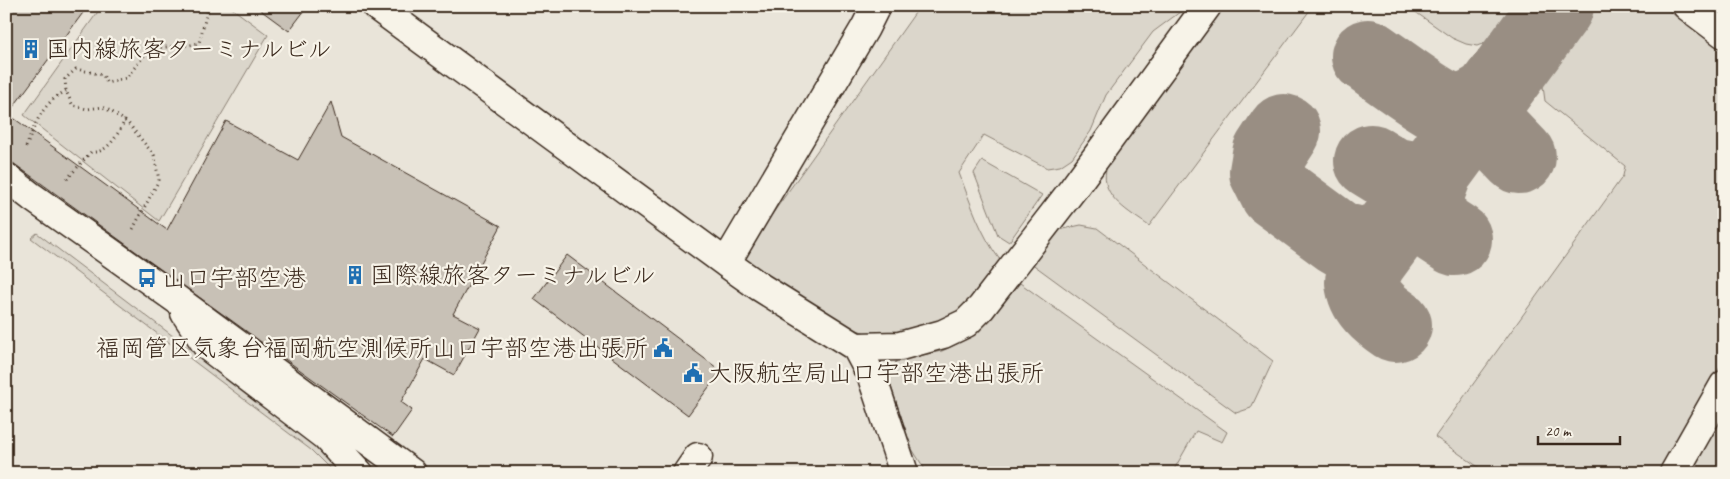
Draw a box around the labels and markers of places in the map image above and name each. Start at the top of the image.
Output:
place label: 国内線旅客ターミナルビル [46,34,332,64]
building icon: 国内線旅客ターミナルビル [20,38,42,60]
place label: 国際線旅客ターミナルビル [370,260,656,290]
place label: 山口宇部空港 [162,263,306,293]
building icon: 国際線旅客ターミナルビル [344,264,366,286]
bus stop icon: 山口宇部空港 [136,267,158,289]
place label: 福岡管区気象台福岡航空測候所山口宇部空港出張所 [96,333,648,363]
public building icon: 福岡管区気象台福岡航空測候所山口宇部空港出張所 [652,337,674,359]
place label: 大阪航空局山口宇部空港出張所 [708,358,1044,388]
public building icon: 大阪航空局山口宇部空港出張所 [682,362,704,384]

